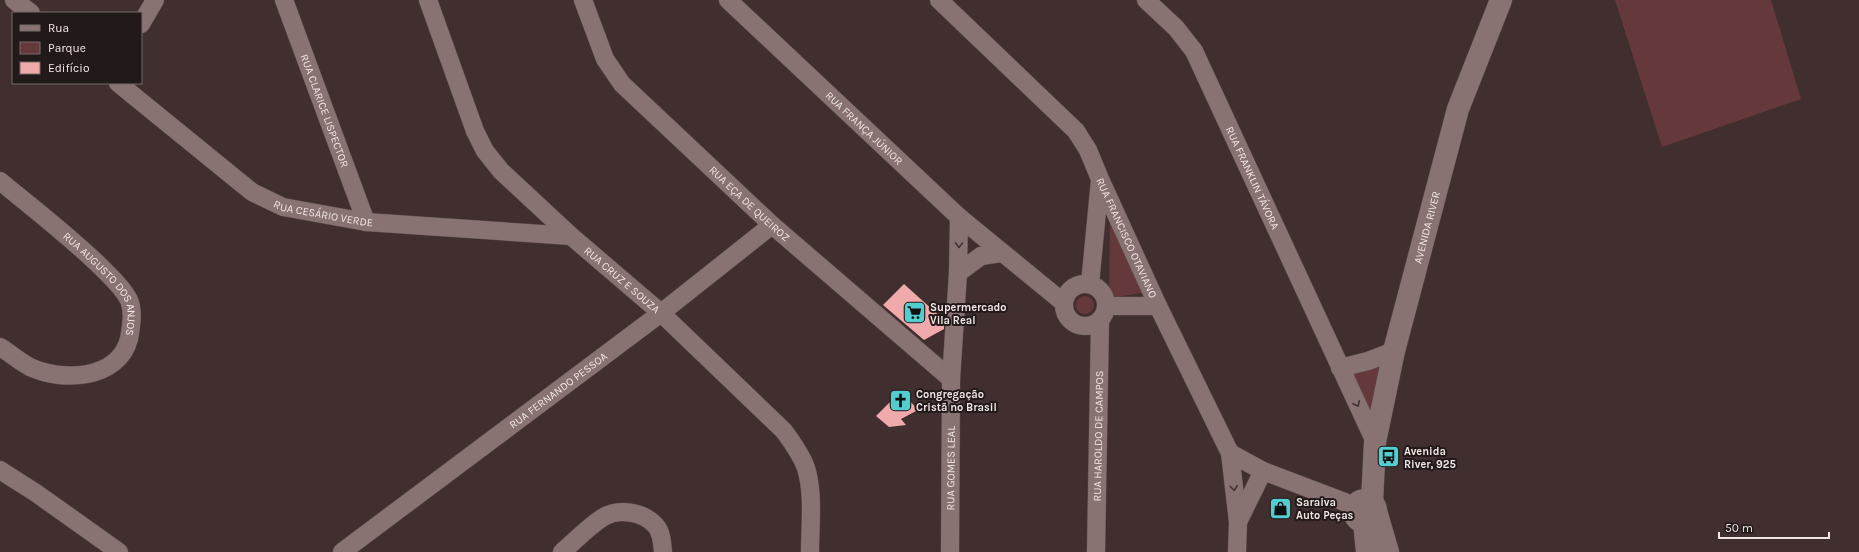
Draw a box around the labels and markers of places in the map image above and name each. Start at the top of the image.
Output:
supermarket icon: Supermercado Vila Real [902,300,928,326]
place label: Supermercado Vila Real [930,301,1007,327]
church icon: Congregação Cristã no Brasil [887,387,913,413]
place label: Congregação Cristã no Brasil [916,388,997,414]
bus stop icon: Avenida River, 925 [1376,444,1402,470]
place label: Avenida River, 925 [1404,445,1456,471]
shop icon: Saraiva Auto Peças [1267,495,1293,521]
place label: Saraiva Auto Peças [1296,496,1354,522]

